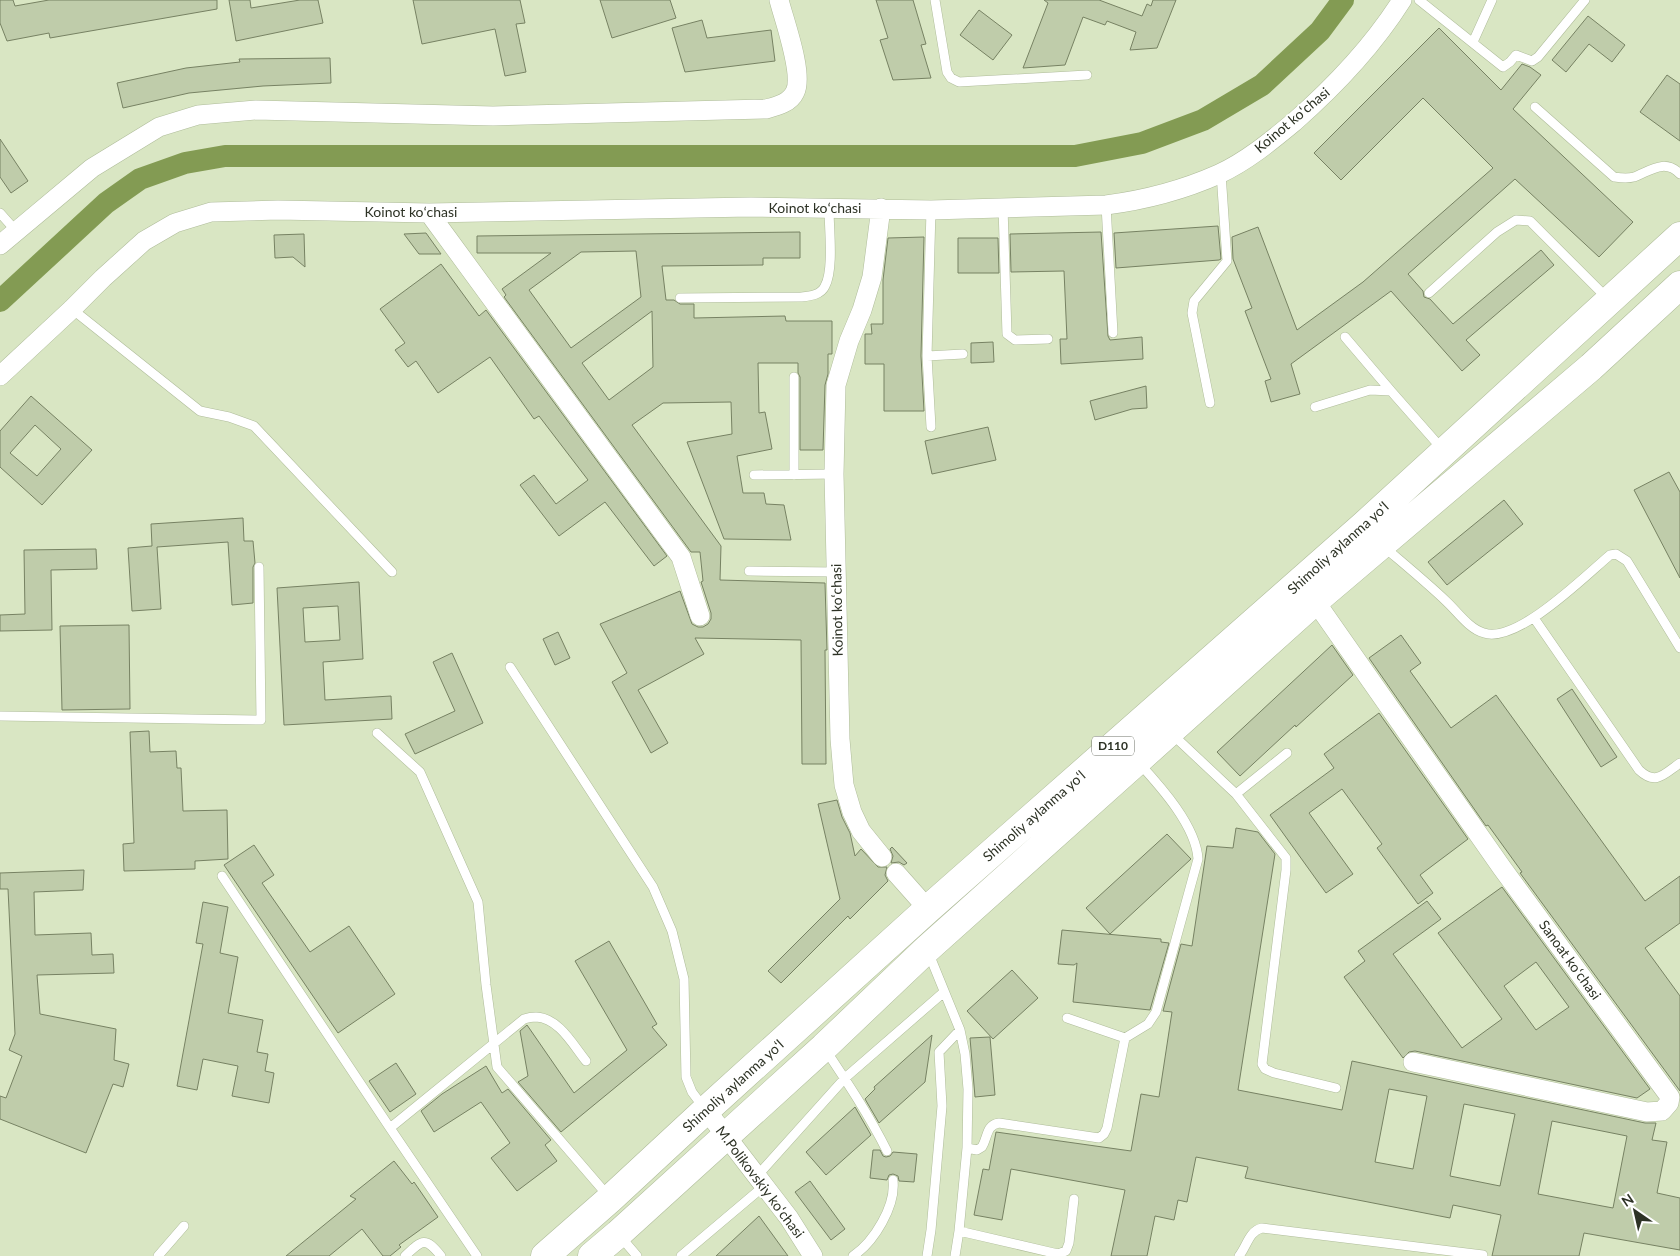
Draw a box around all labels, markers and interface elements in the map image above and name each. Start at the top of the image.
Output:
street label: Koinot koʻchasi [1251,83,1333,156]
street label: Koinot koʻchasi [769,199,861,216]
street label: Koinot koʻchasi [365,203,457,220]
street label: Shimoliy aylanma yoʻl [1284,498,1392,598]
street label: Koinot koʻchasi [827,563,846,657]
road number: D110 [1092,736,1134,756]
street label: Shimoliy aylanma yoʻl [979,766,1088,865]
street label: Sanoat koʻchasi [1536,917,1605,1003]
street label: Shimoliy aylanma yoʻl [679,1036,787,1136]
street label: M.Polikovskiy koʻchasi [713,1122,808,1241]
north arrow [1610,1186,1660,1236]
text: N [1618,1190,1637,1210]

